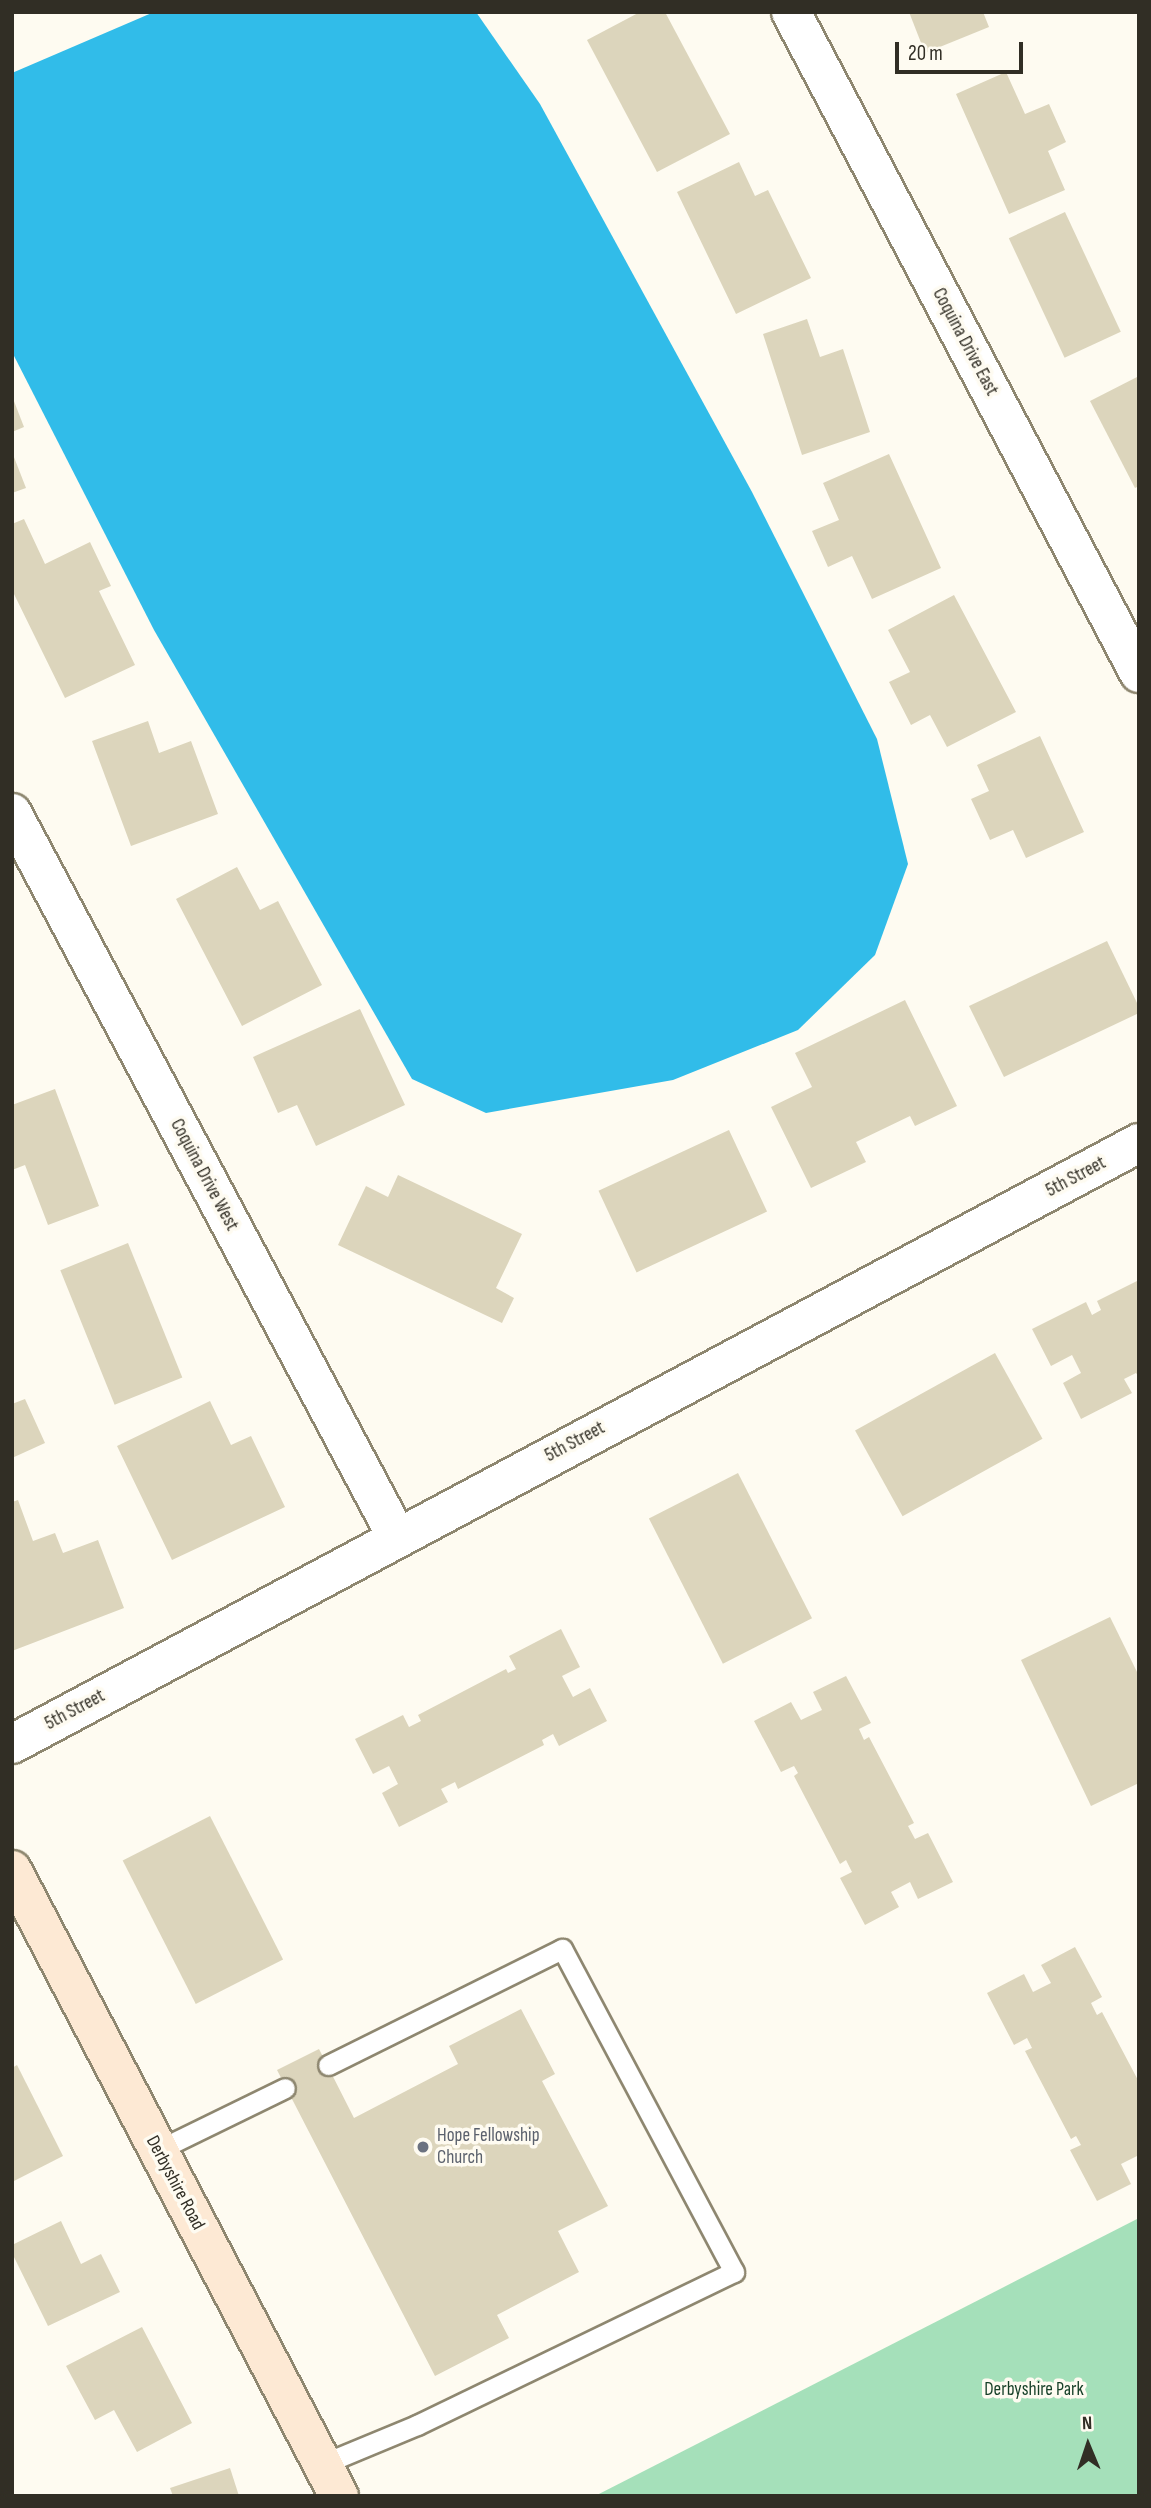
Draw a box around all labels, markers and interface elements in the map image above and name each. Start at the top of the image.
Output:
scale bar [899,28,1027,72]
text: 20 m [908,41,943,66]
street label: Coquina Drive East [927,284,1003,400]
street label: Coquina Drive West [165,1115,243,1235]
street label: 5th Street [1042,1152,1110,1202]
street label: 5th Street [541,1417,609,1467]
street label: 5th Street [41,1685,109,1735]
place label: Hope Fellowship Church [437,2125,540,2169]
street label: Derbyshire Road [141,2132,209,2234]
marker: Hope Fellowship Church [415,2139,431,2155]
park label: Derbyshire Park [984,2379,1084,2401]
north arrow [1053,2410,1123,2480]
text: N [1082,2412,1093,2435]

